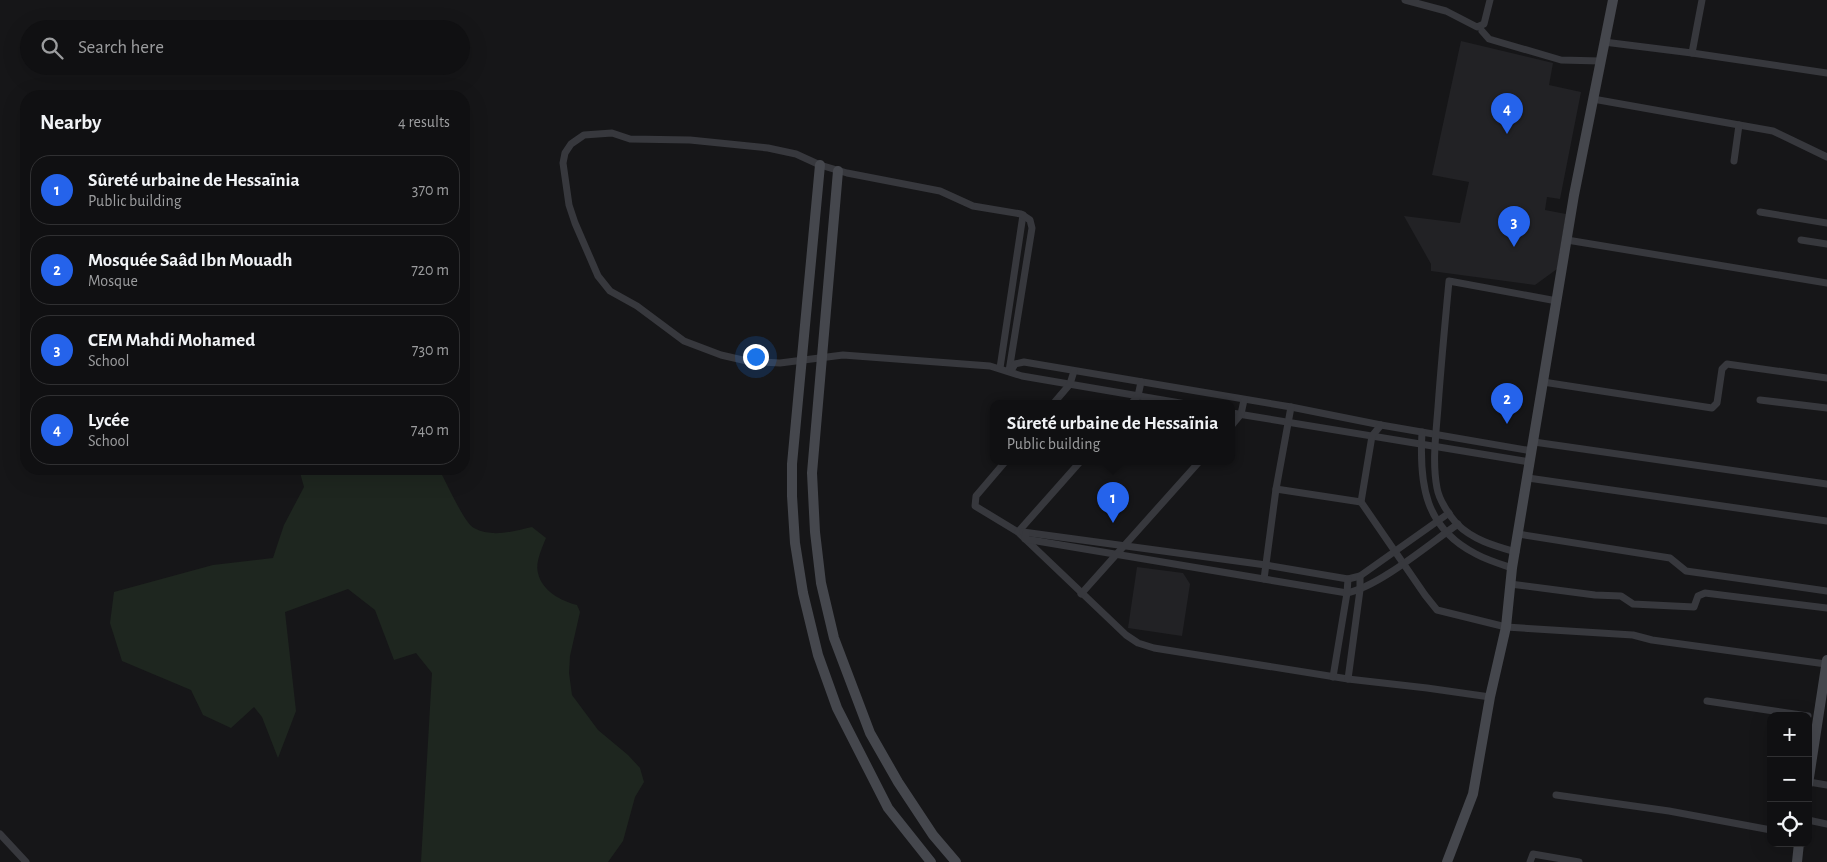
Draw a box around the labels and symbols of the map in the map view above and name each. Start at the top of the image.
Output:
pin: 4 [1491,93,1523,134]
pin: 3 [1498,206,1530,247]
your location [743,344,769,370]
pin: 2 [1491,383,1523,424]
pin: 1 [1097,482,1129,523]

